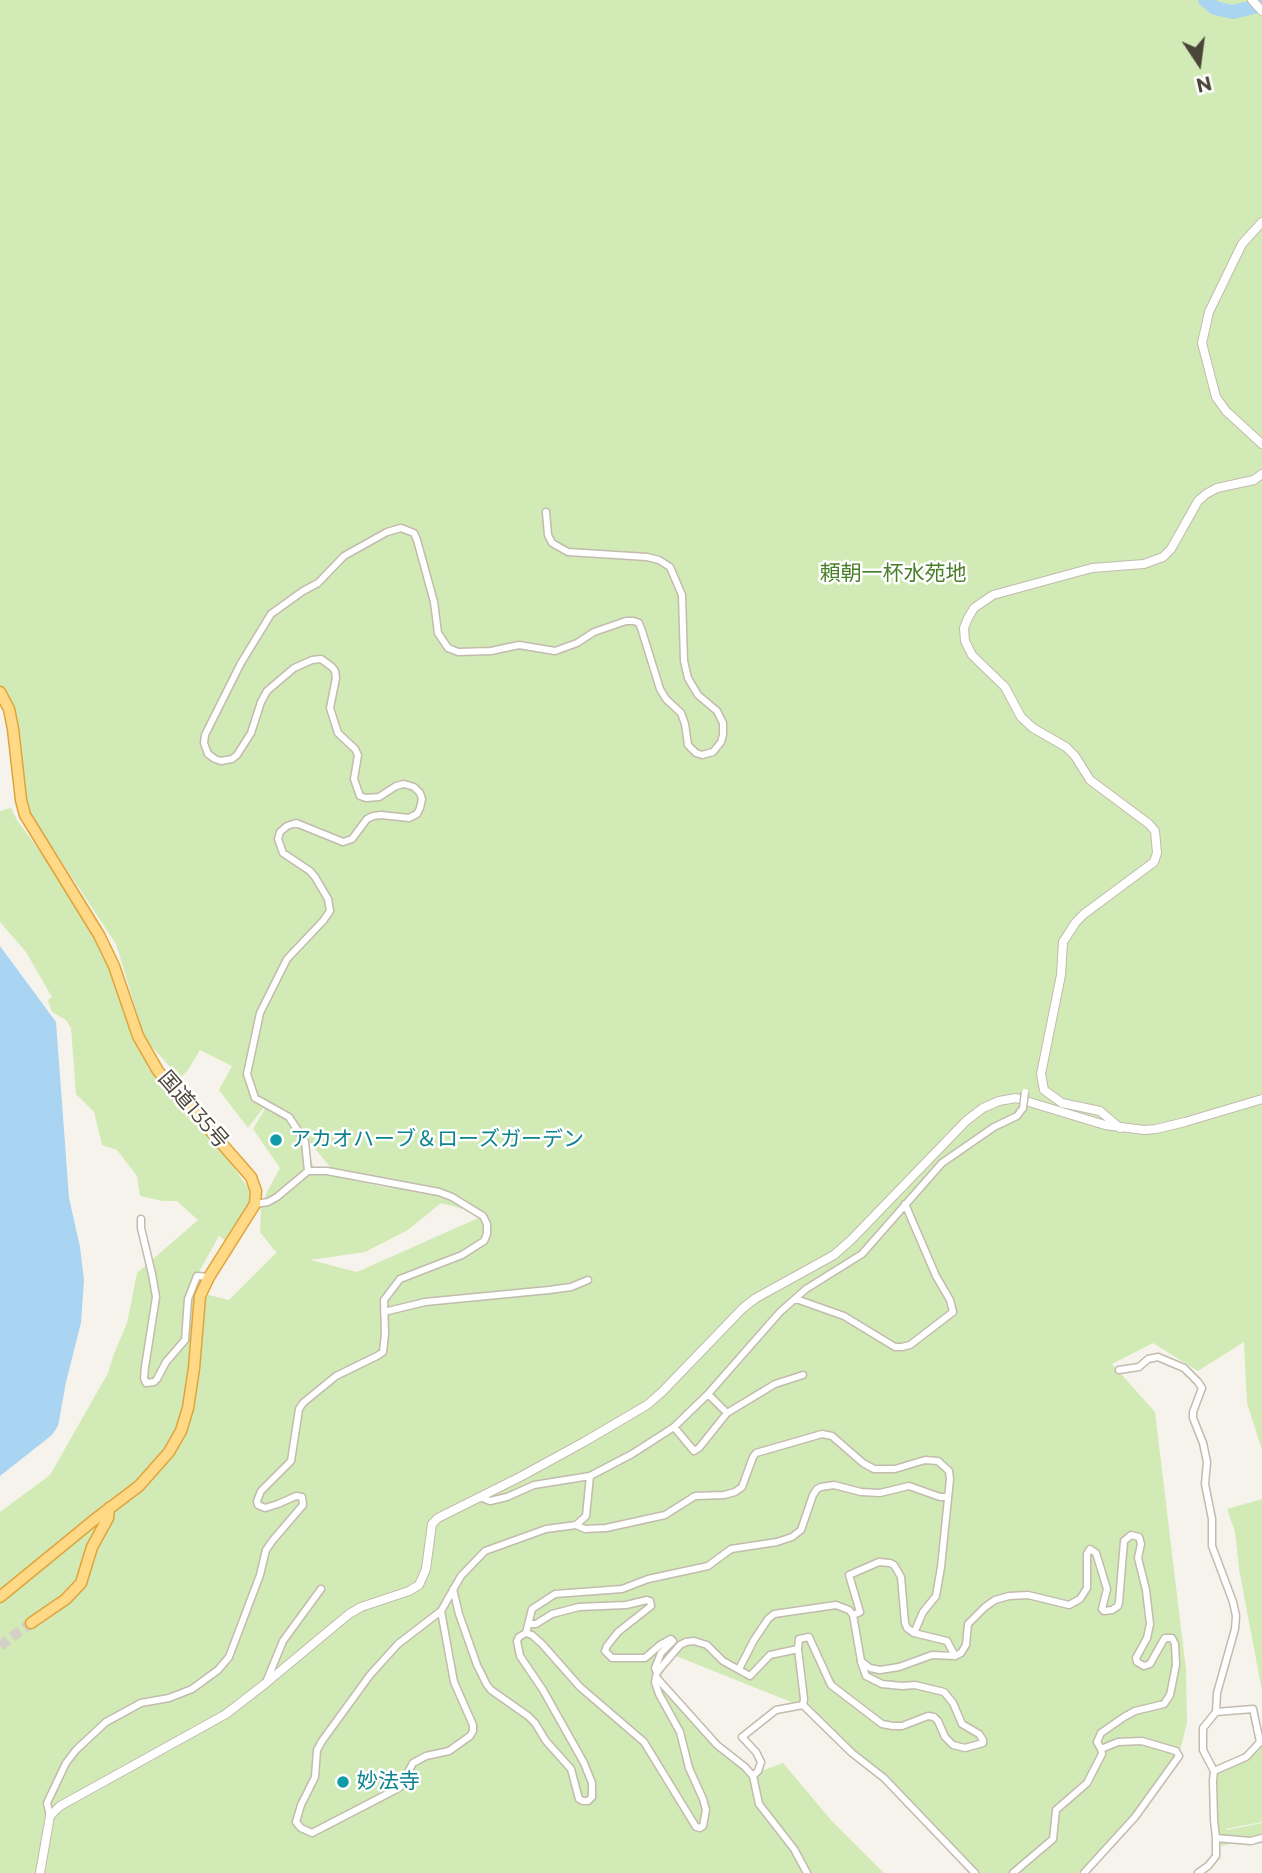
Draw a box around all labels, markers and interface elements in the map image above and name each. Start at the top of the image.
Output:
north arrow [1164,28,1234,98]
text: N [1194,71,1214,97]
park label: 頼朝一杯水苑地 [820,561,966,587]
street label: 国道135号 [153,1066,233,1154]
place label: アカオハーブ＆ローズガーデン [290,1127,584,1153]
marker: アカオハーブ＆ローズガーデン [268,1132,284,1148]
place label: 妙法寺 [357,1769,420,1795]
marker: 妙法寺 [335,1774,351,1790]

